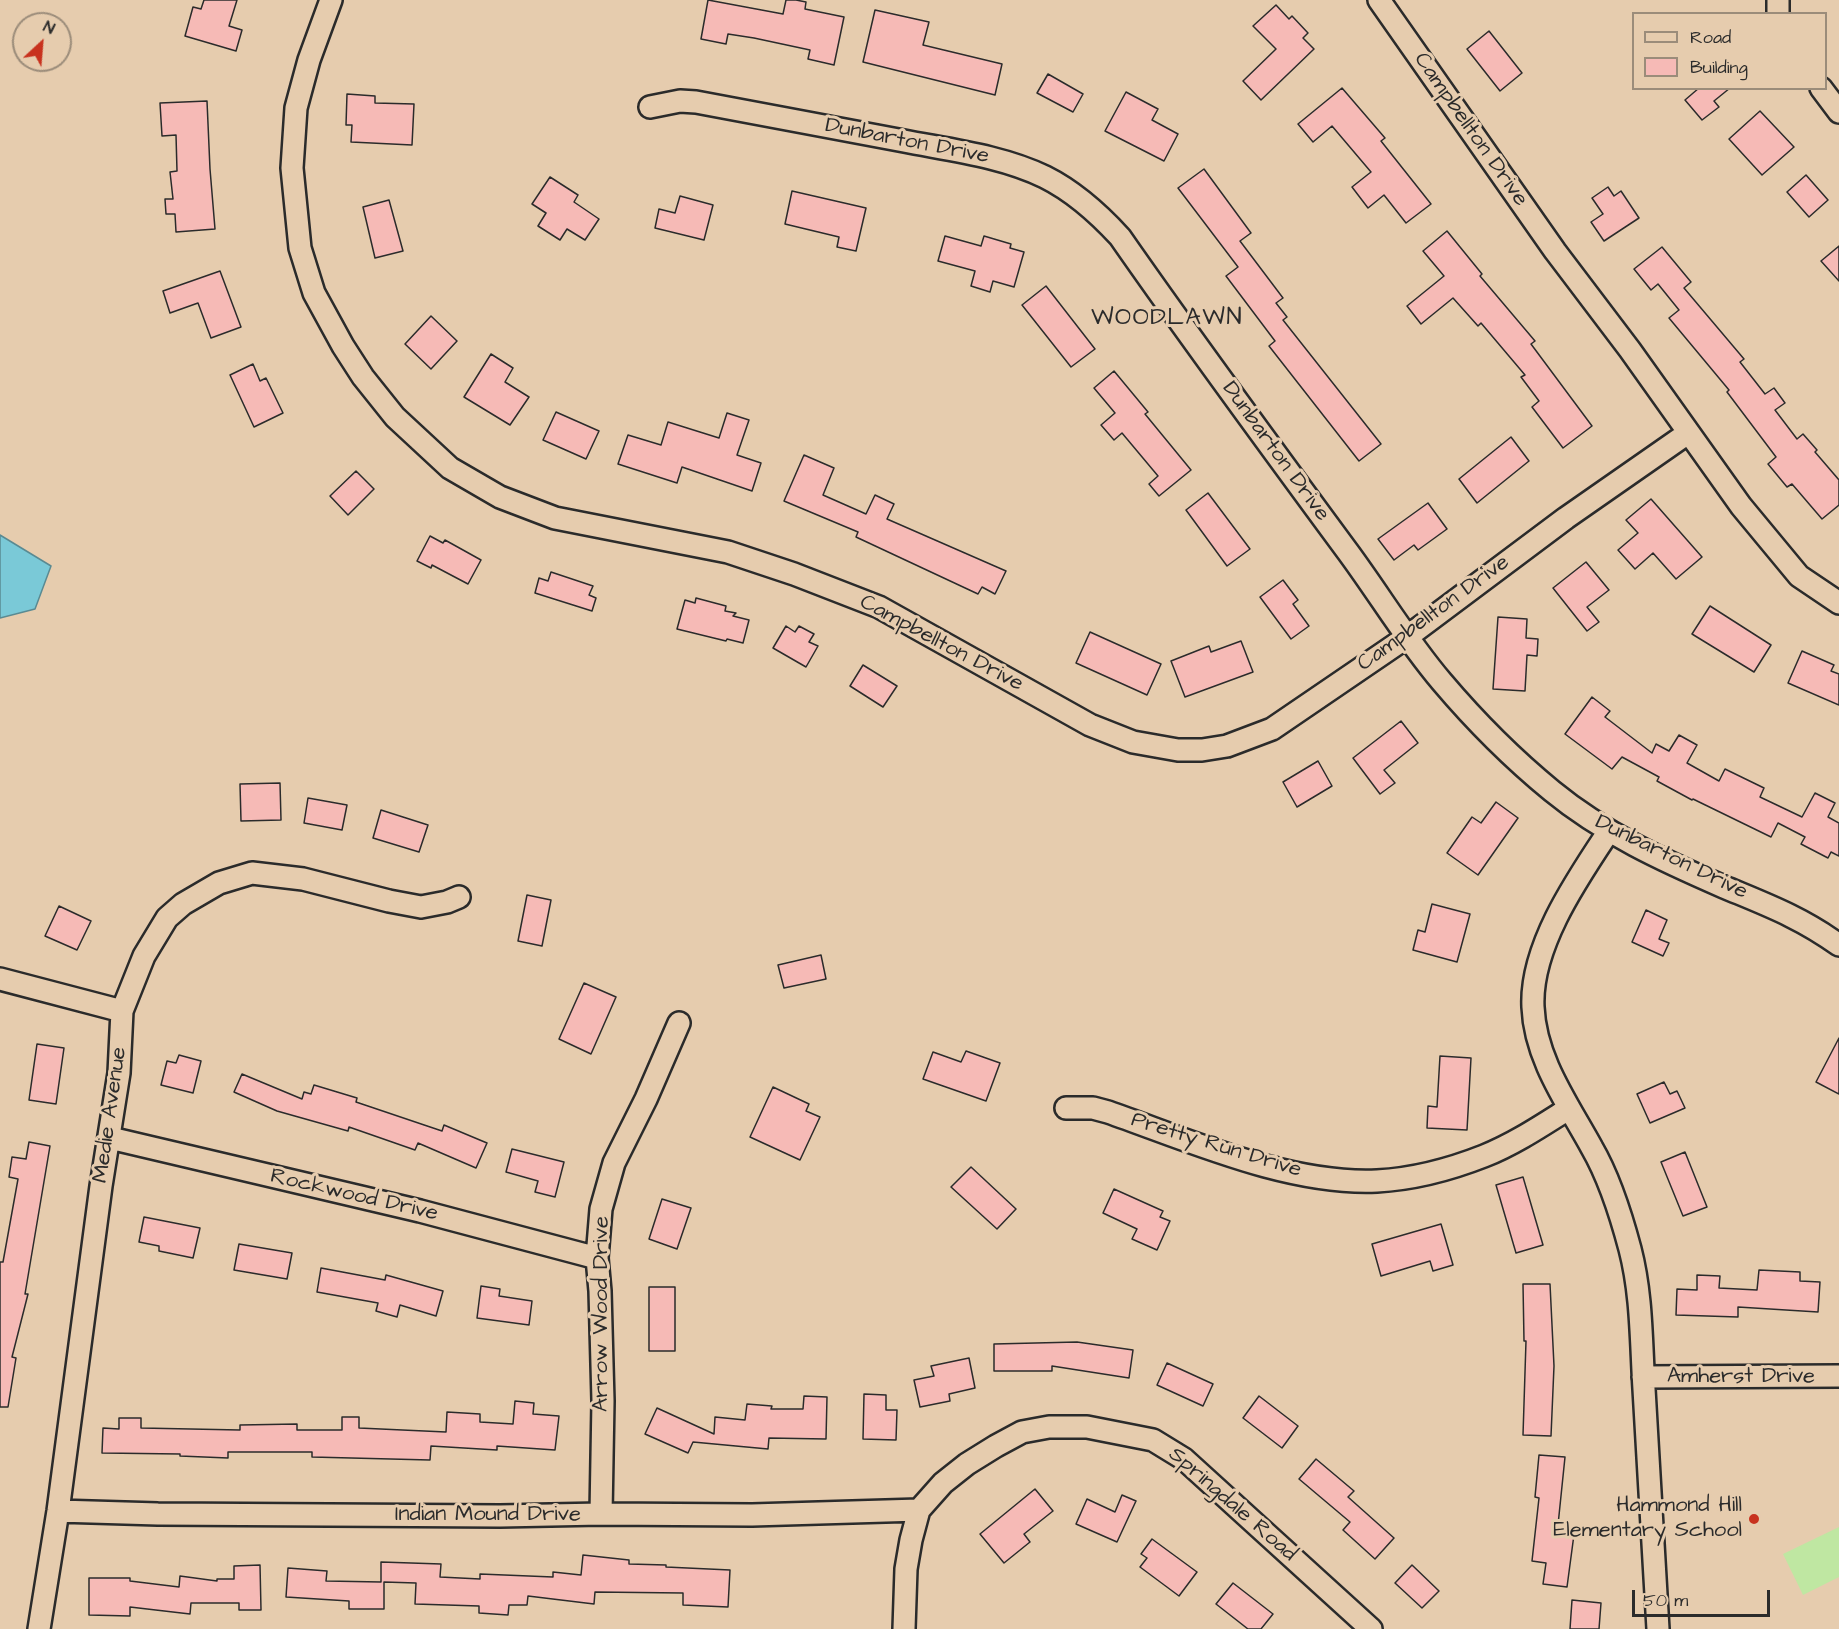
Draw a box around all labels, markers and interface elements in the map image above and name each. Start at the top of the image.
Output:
north arrow [12,12,72,72]
legend [1632,12,1827,90]
text: N [40,16,58,40]
text: Road [1690,25,1731,50]
street label: Campbellton Drive [1407,48,1533,212]
text: Building [1690,55,1748,80]
street label: Dunbarton Drive [823,113,991,171]
district label: WOODLAWN [1091,305,1243,333]
street label: Dunbarton Drive [1215,377,1335,527]
street label: Campbellton Drive [1353,550,1515,678]
street label: Campbellton Drive [855,590,1027,698]
street label: Dunbarton Drive [1591,810,1751,906]
street label: Medie Avenue [88,1045,134,1185]
street label: Pretty Run Drive [1128,1108,1304,1184]
street label: Rockwood Drive [268,1164,440,1228]
street label: Arrow Wood Drive [589,1216,615,1412]
street label: Amherst Drive [1667,1364,1815,1390]
street label: Springdale Road [1162,1442,1302,1568]
place label: Hammond Hill Elementary School [1553,1493,1742,1544]
street label: Indian Mound Drive [395,1502,581,1528]
marker: Hammond Hill Elementary School [1747,1512,1761,1526]
scale bar [1635,1578,1773,1616]
text: 50 m [1643,1588,1688,1613]

